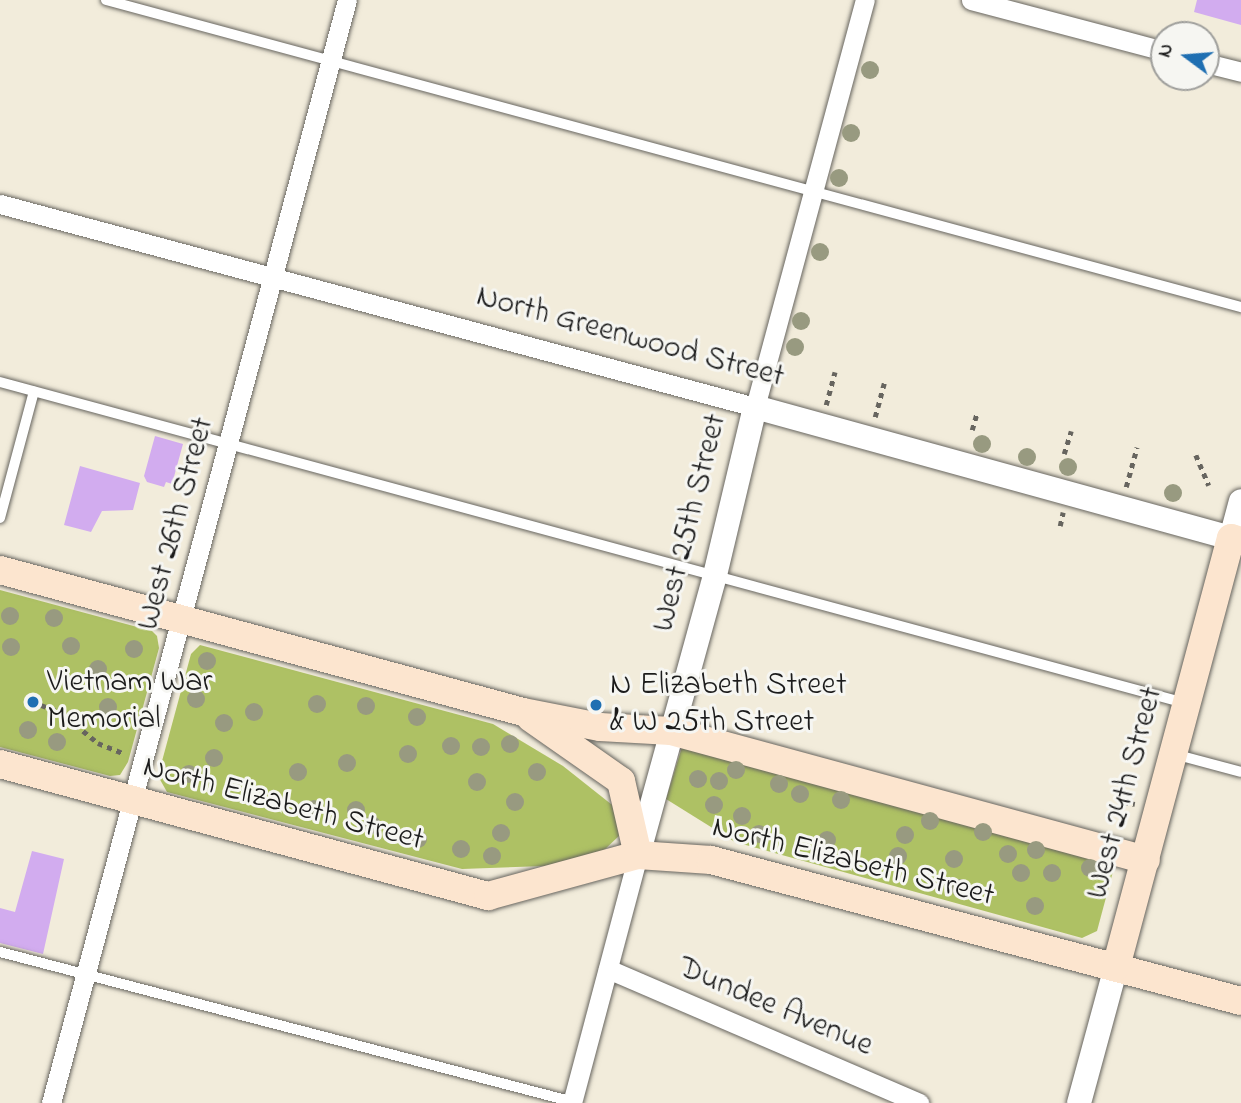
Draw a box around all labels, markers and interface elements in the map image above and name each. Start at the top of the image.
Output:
north arrow [1150,21,1220,91]
text: N [1152,41,1181,61]
street label: North Greenwood Street [472,278,788,398]
street label: West 25th Street [645,410,737,636]
street label: West 26th Street [130,413,224,635]
place label: Vietnam War Memorial [47,665,212,740]
place label: N Elizabeth Street & W 25th Street [610,668,847,743]
street label: West 24th Street [1079,683,1173,903]
marker: Vietnam War Memorial [25,694,41,710]
marker: N Elizabeth Street & W 25th Street [588,697,604,713]
street label: North Elizabeth Street [138,749,428,861]
street label: North Elizabeth Street [708,809,998,917]
street label: Dundee Avenue [672,950,878,1066]

